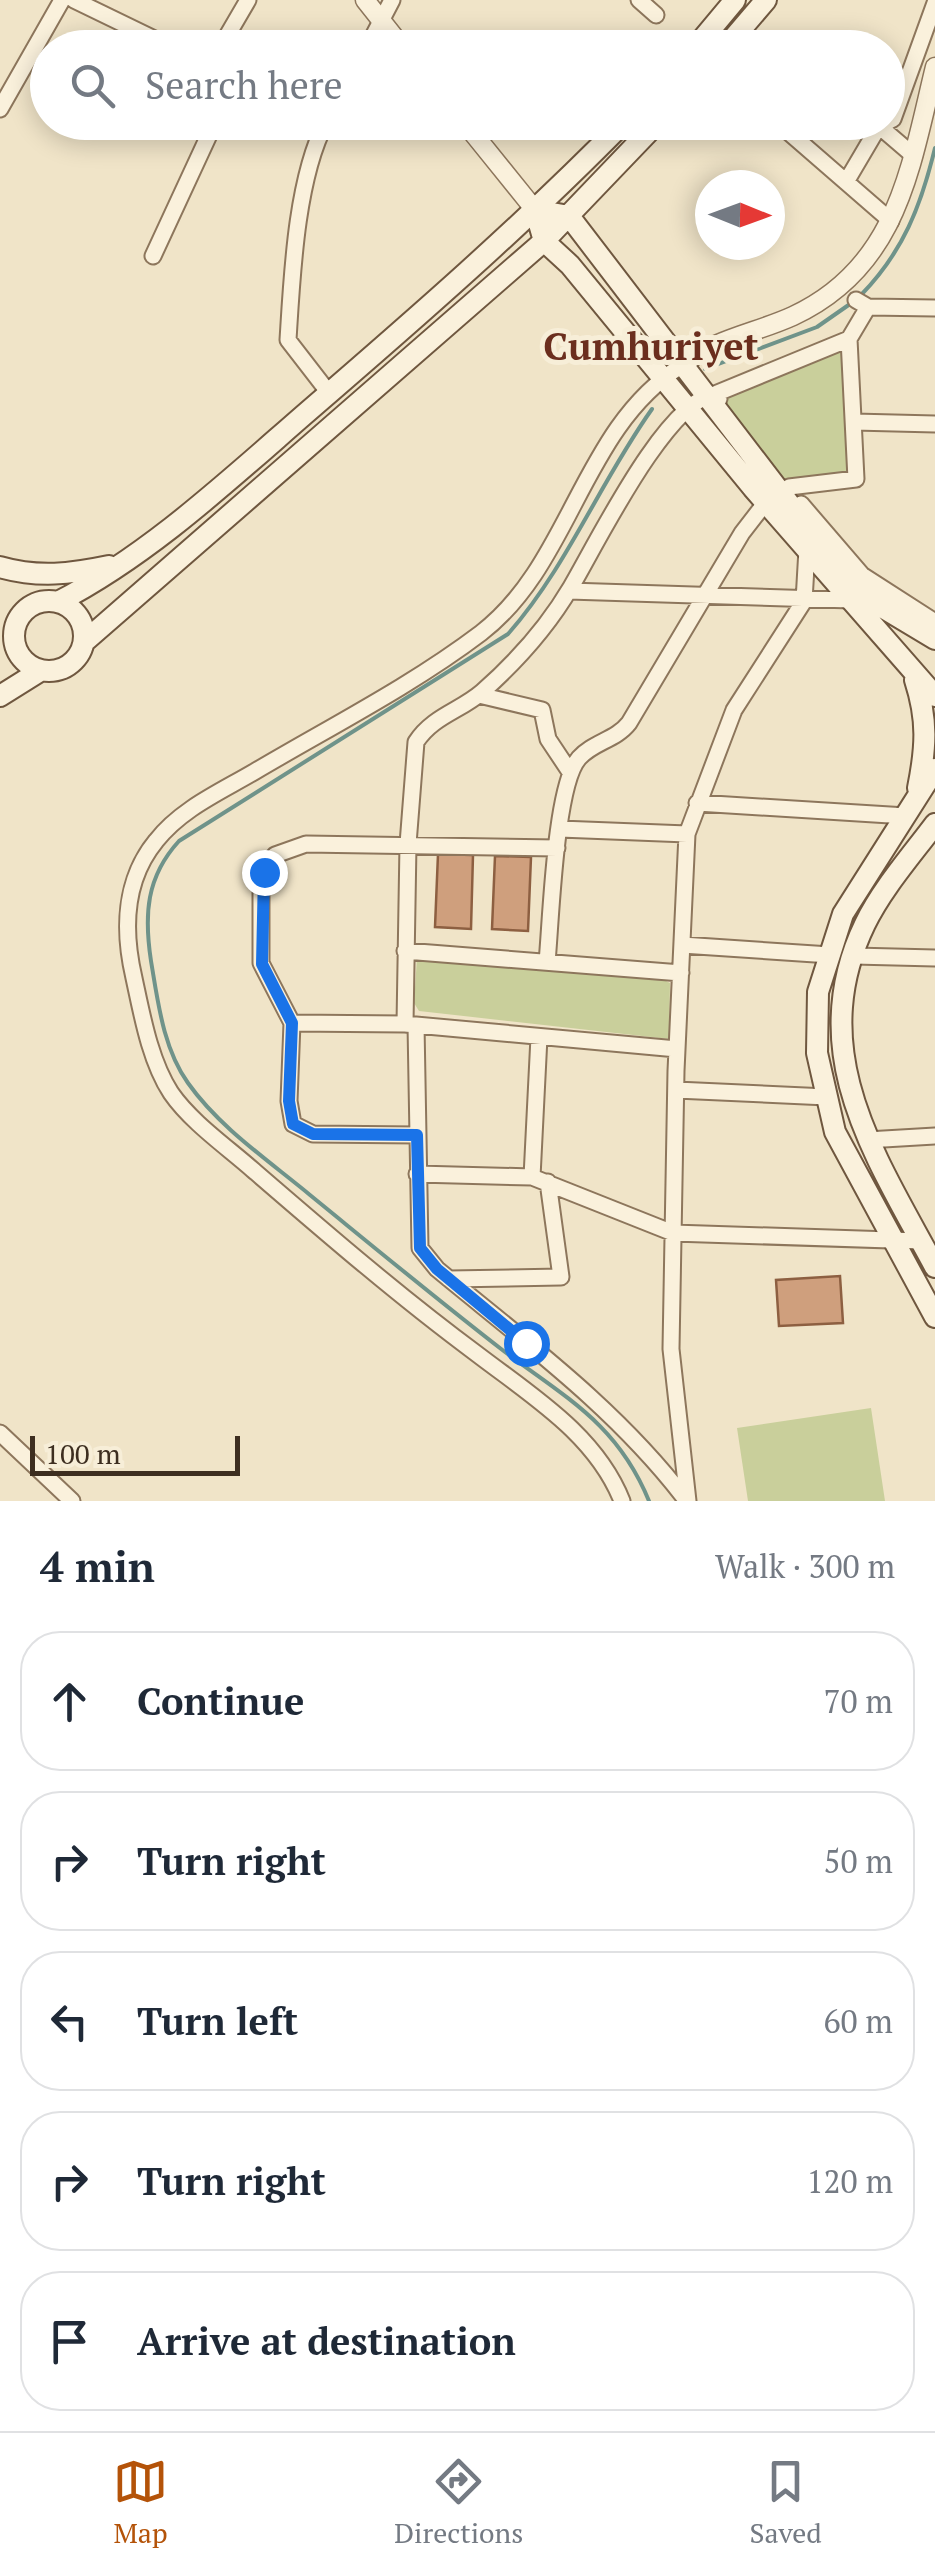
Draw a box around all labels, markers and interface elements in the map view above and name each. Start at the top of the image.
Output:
search box [30,30,905,140]
icon: search [65,58,120,113]
text: Search here [145,60,343,110]
north arrow [695,170,785,260]
district label: Cumhuriyet [543,321,759,371]
route end [242,850,288,896]
route start [504,1321,550,1367]
scale bar [30,1431,240,1476]
text: 100 m [45,1435,121,1472]
text: 4 min [40,1538,155,1594]
text: Walk · 300 m [715,1545,895,1587]
icon: ahead [42,1674,97,1729]
text: Continue [137,1676,304,1726]
text: 70 m [823,1680,893,1722]
icon: right [42,1834,97,1889]
text: Turn right [137,1836,326,1886]
text: 50 m [823,1840,893,1882]
icon: left [42,1994,97,2049]
text: Turn left [137,1996,298,2046]
text: 60 m [823,2000,893,2042]
icon: right [42,2154,97,2209]
text: Turn right [137,2156,326,2206]
text: 120 m [806,2160,893,2202]
icon: arrive [42,2314,97,2369]
text: Arrive at destination [137,2316,516,2366]
tab: Map [113,2454,168,2551]
tab: Directions [394,2454,523,2551]
tab: Saved [749,2454,822,2551]

